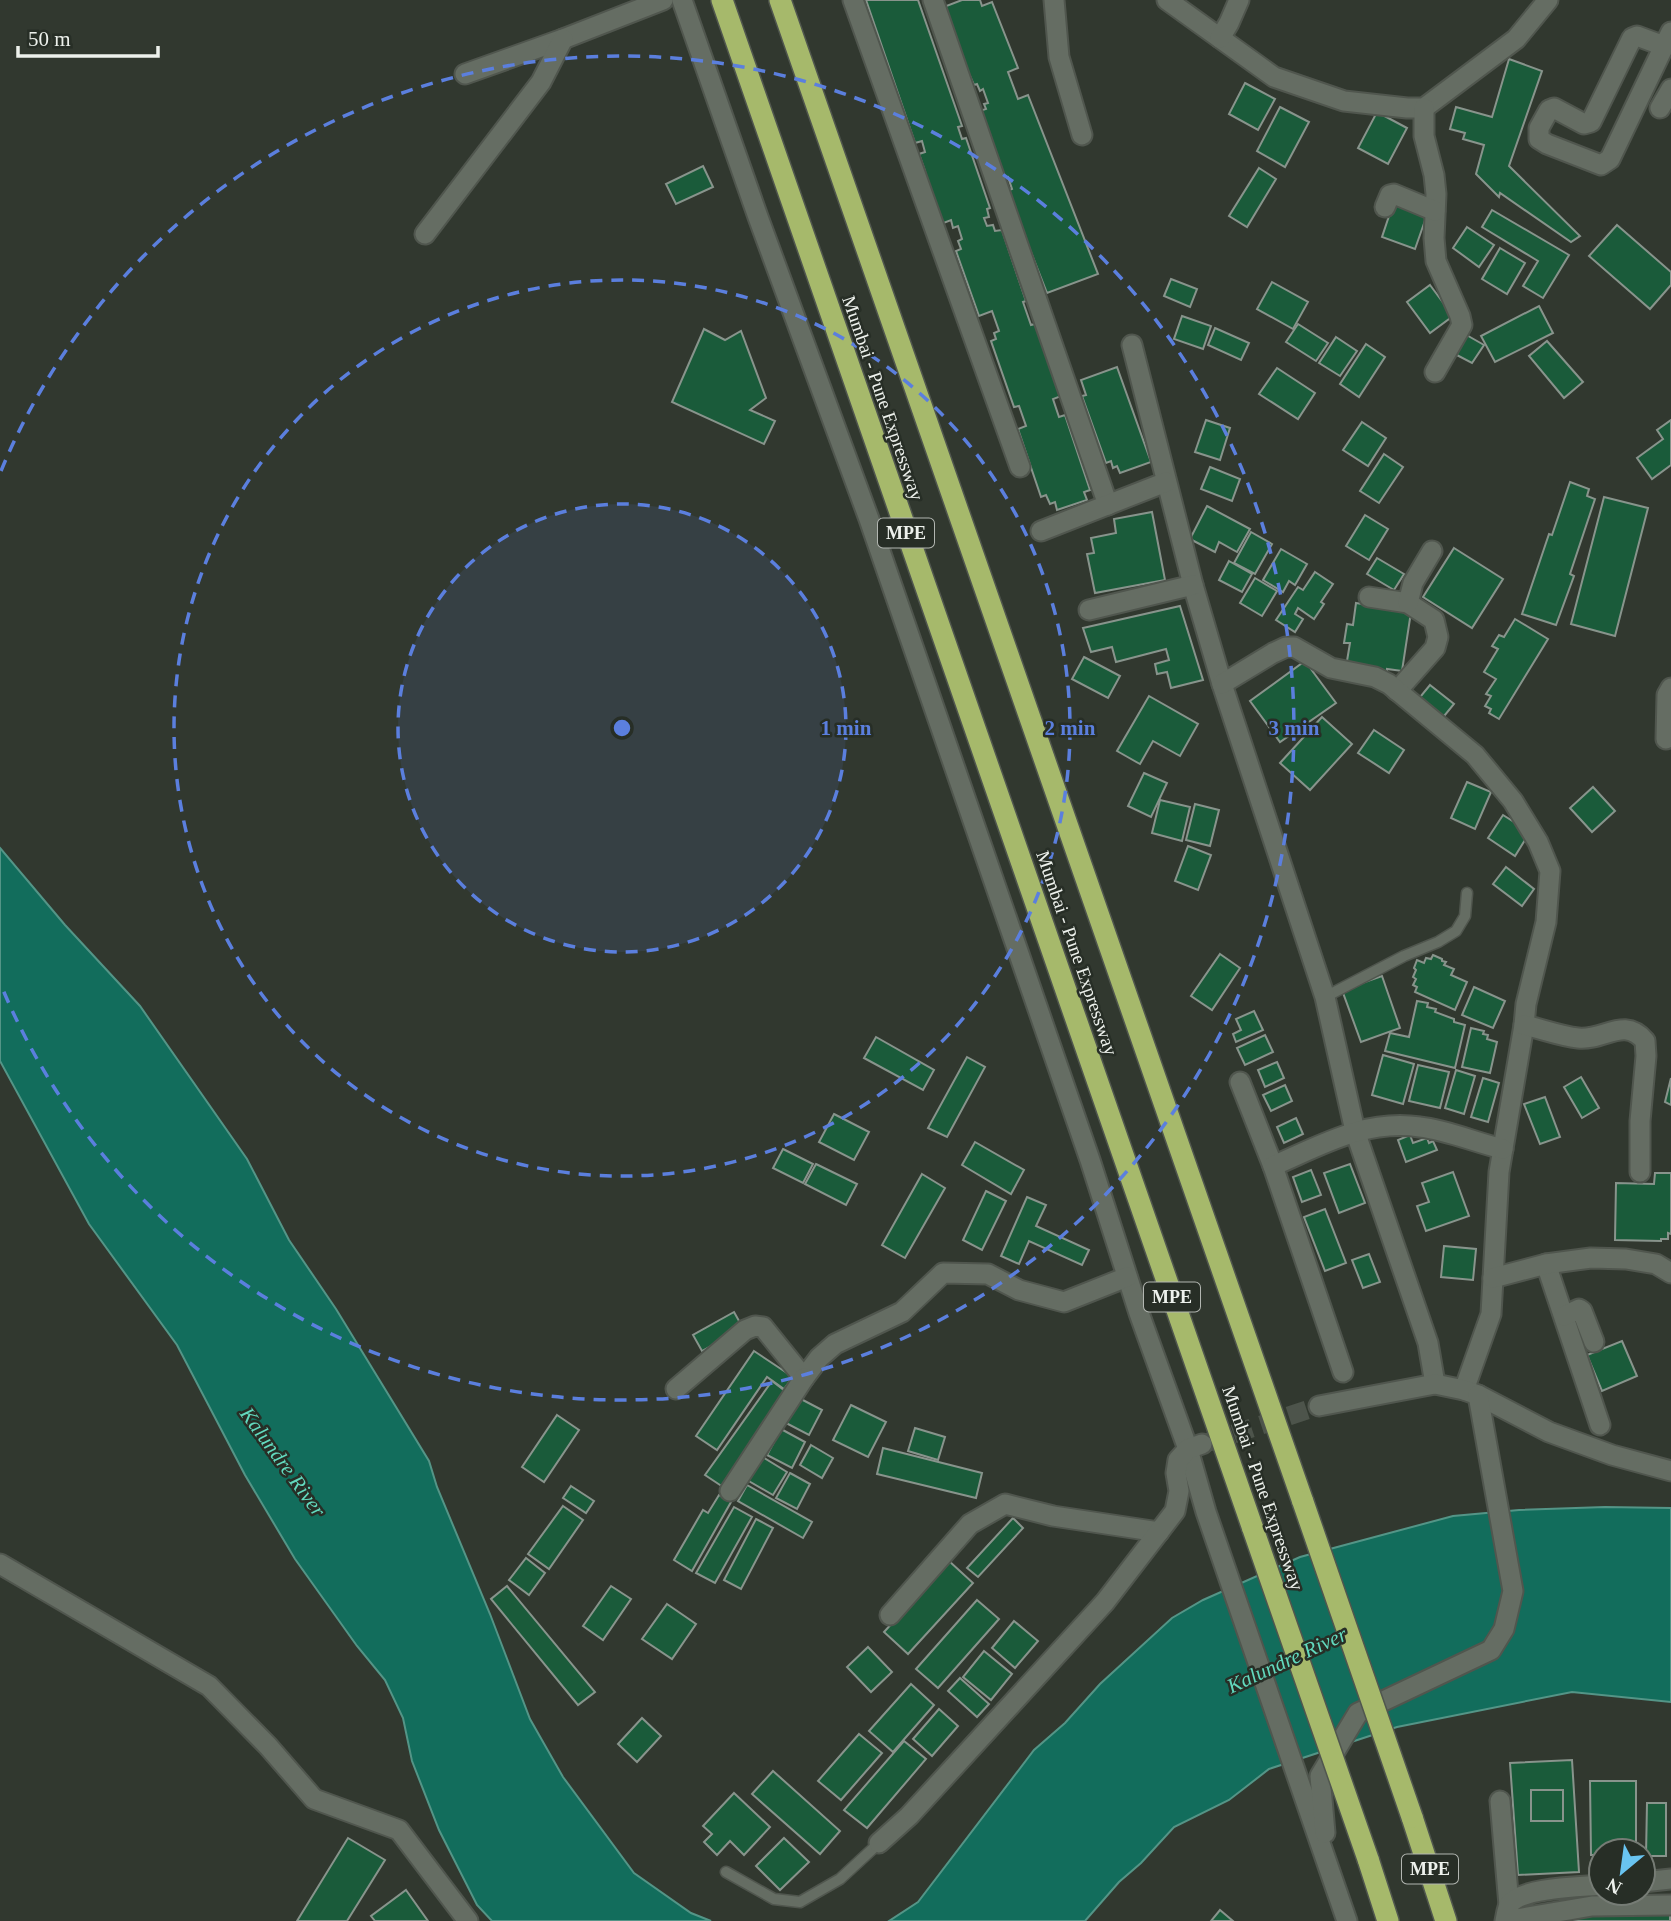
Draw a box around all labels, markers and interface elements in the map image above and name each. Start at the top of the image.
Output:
scale bar [18,14,158,58]
text: 50 m [28,27,71,51]
street label: Mumbai - Pune Expressway [838,293,928,503]
road number: MPE [878,518,934,548]
centre of rings [610,716,634,740]
text: 1 min [821,716,872,740]
text: 2 min [1045,716,1096,740]
text: 3 min [1269,716,1320,740]
street label: Mumbai - Pune Expressway [1032,848,1122,1058]
road number: MPE [1144,1282,1200,1312]
street label: Mumbai - Pune Expressway [1218,1383,1308,1593]
water label: Kalundre River [235,1402,331,1522]
water label: Kalundre River [1222,1621,1351,1699]
north arrow [1587,1837,1657,1907]
road number: MPE [1402,1854,1458,1884]
text: N [1603,1874,1625,1899]

